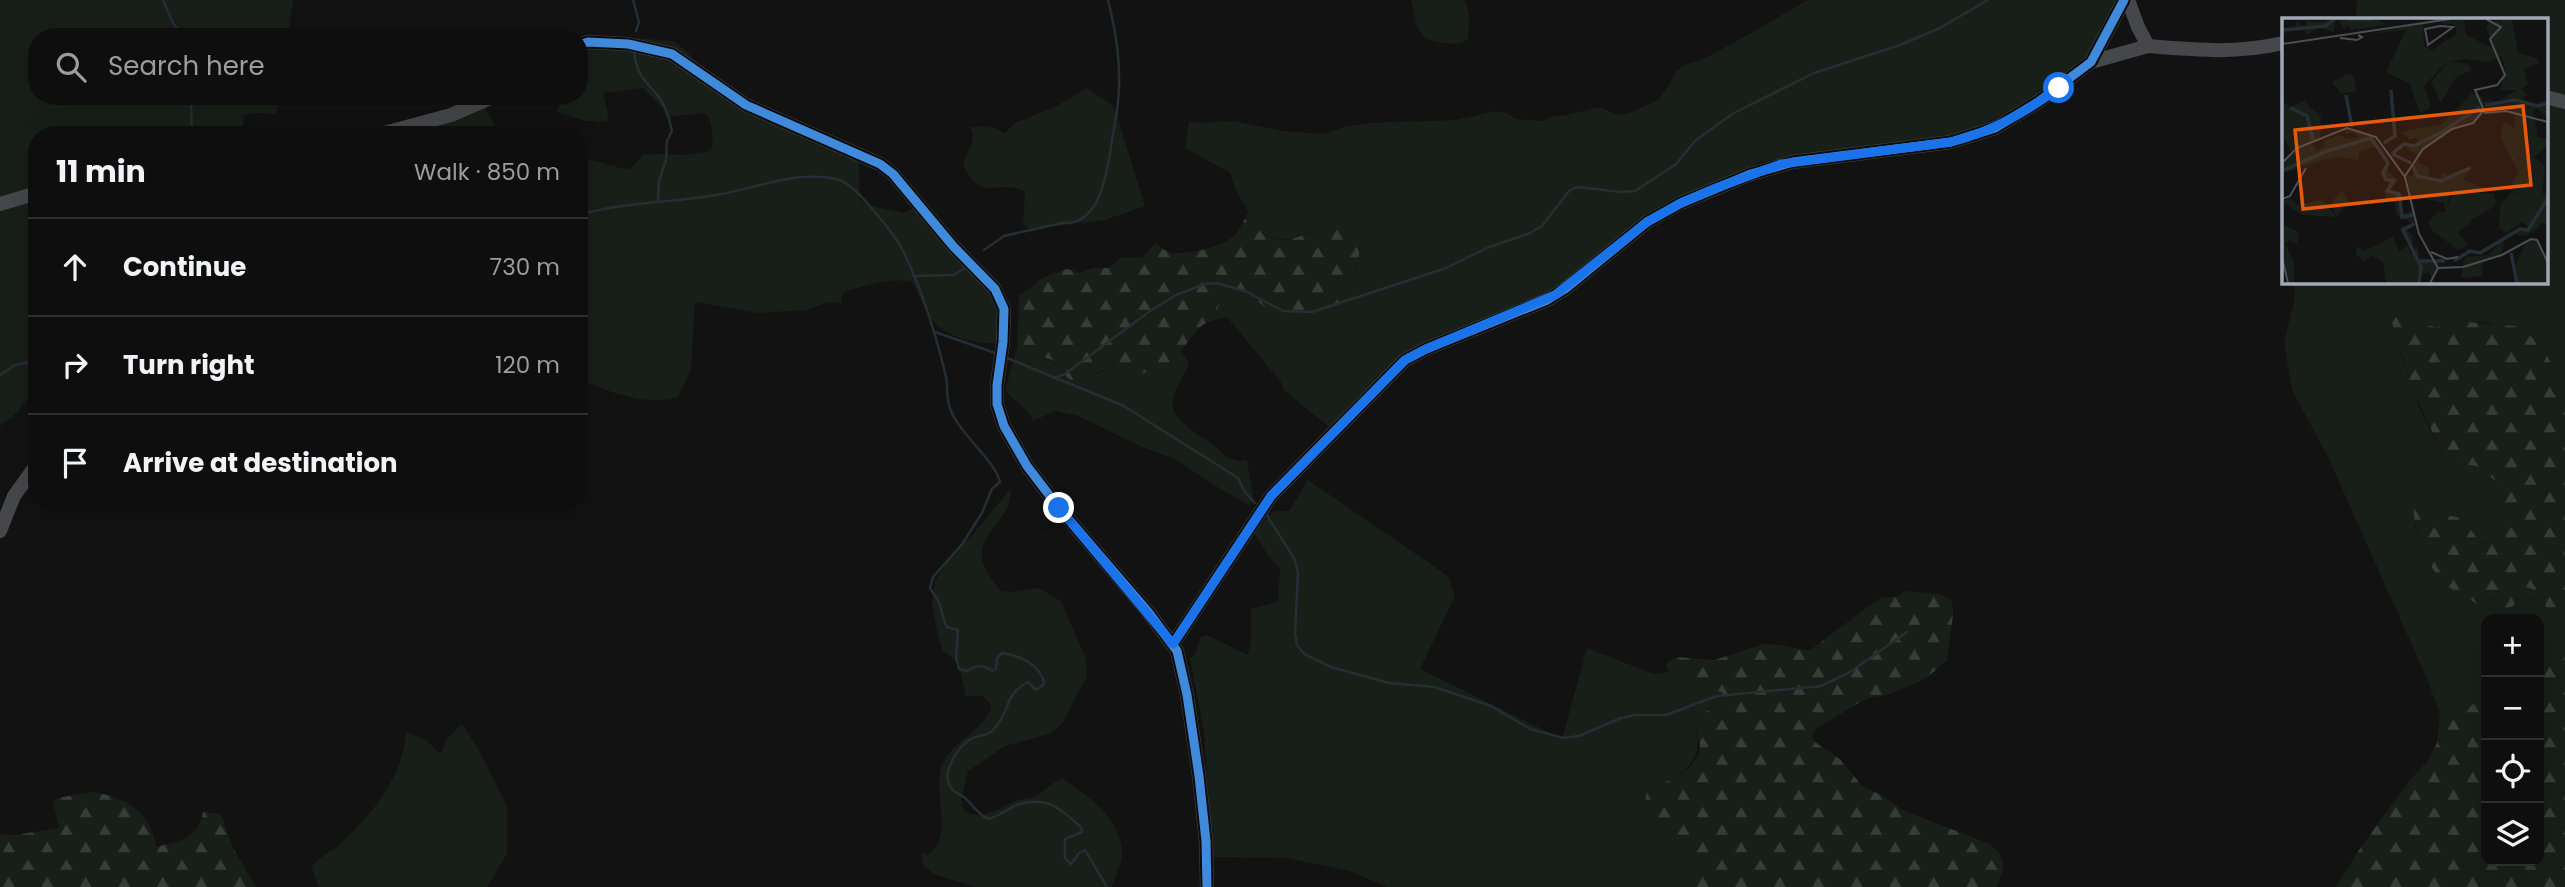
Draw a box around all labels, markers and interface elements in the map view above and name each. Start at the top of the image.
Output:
inset map [2282,18,2548,284]
search box [28,28,588,105]
icon: search [52,48,90,86]
text: Search here [108,48,265,84]
route start [2043,72,2074,103]
text: 11 min [56,150,146,193]
text: Walk · 850 m [414,156,560,188]
icon: ahead [56,248,94,286]
text: Continue [123,249,246,285]
text: 730 m [490,251,560,283]
icon: right [56,346,94,384]
text: Turn right [123,347,255,383]
text: 120 m [495,349,560,381]
icon: arrive [56,444,94,482]
text: Arrive at destination [123,445,398,481]
route end [1043,492,1074,523]
map controls [2481,614,2544,866]
button: + [2481,614,2544,677]
button: − [2481,677,2544,740]
button: locate [2481,740,2544,803]
button: layers [2481,803,2544,866]

